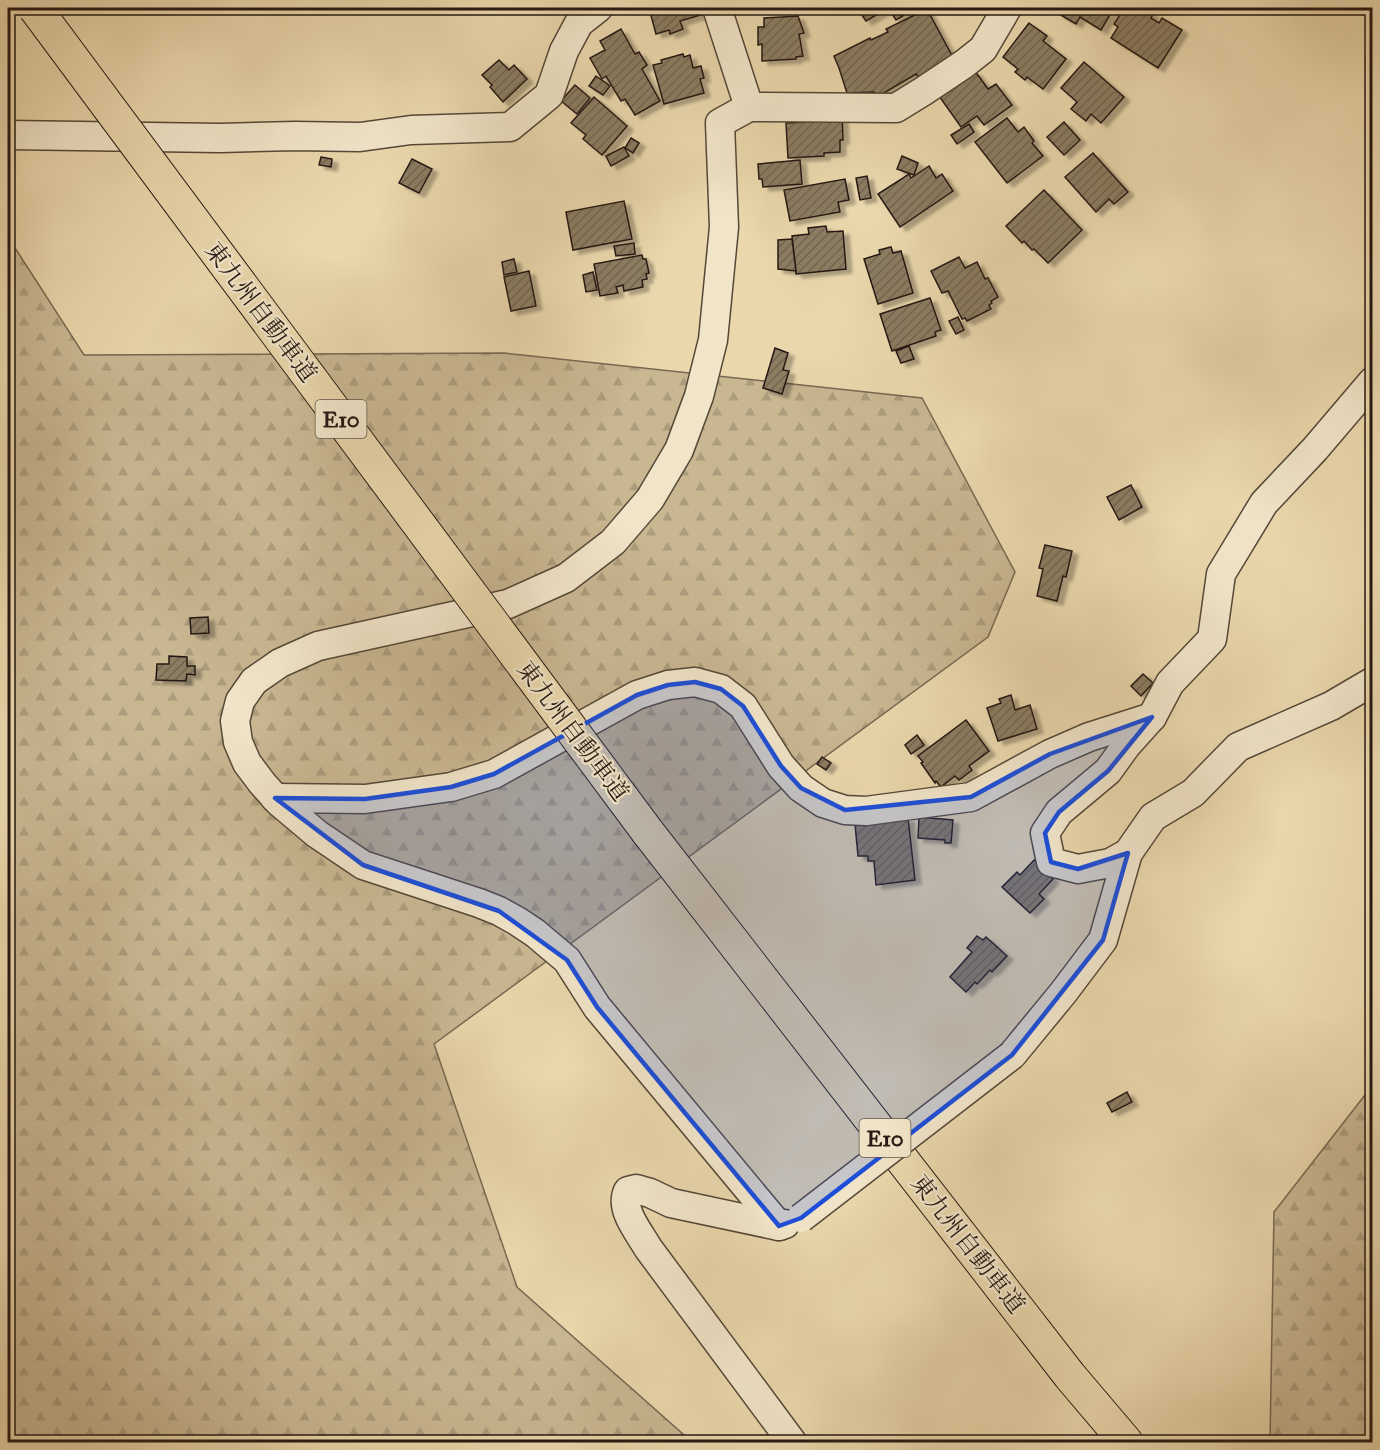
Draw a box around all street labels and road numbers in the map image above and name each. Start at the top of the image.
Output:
street label: 東九州自動車道 [198,236,324,388]
road number: E10 [316,400,366,438]
street label: 東九州自動車道 [510,655,636,807]
road number: E10 [860,1119,910,1157]
street label: 東九州自動車道 [904,1169,1032,1319]

